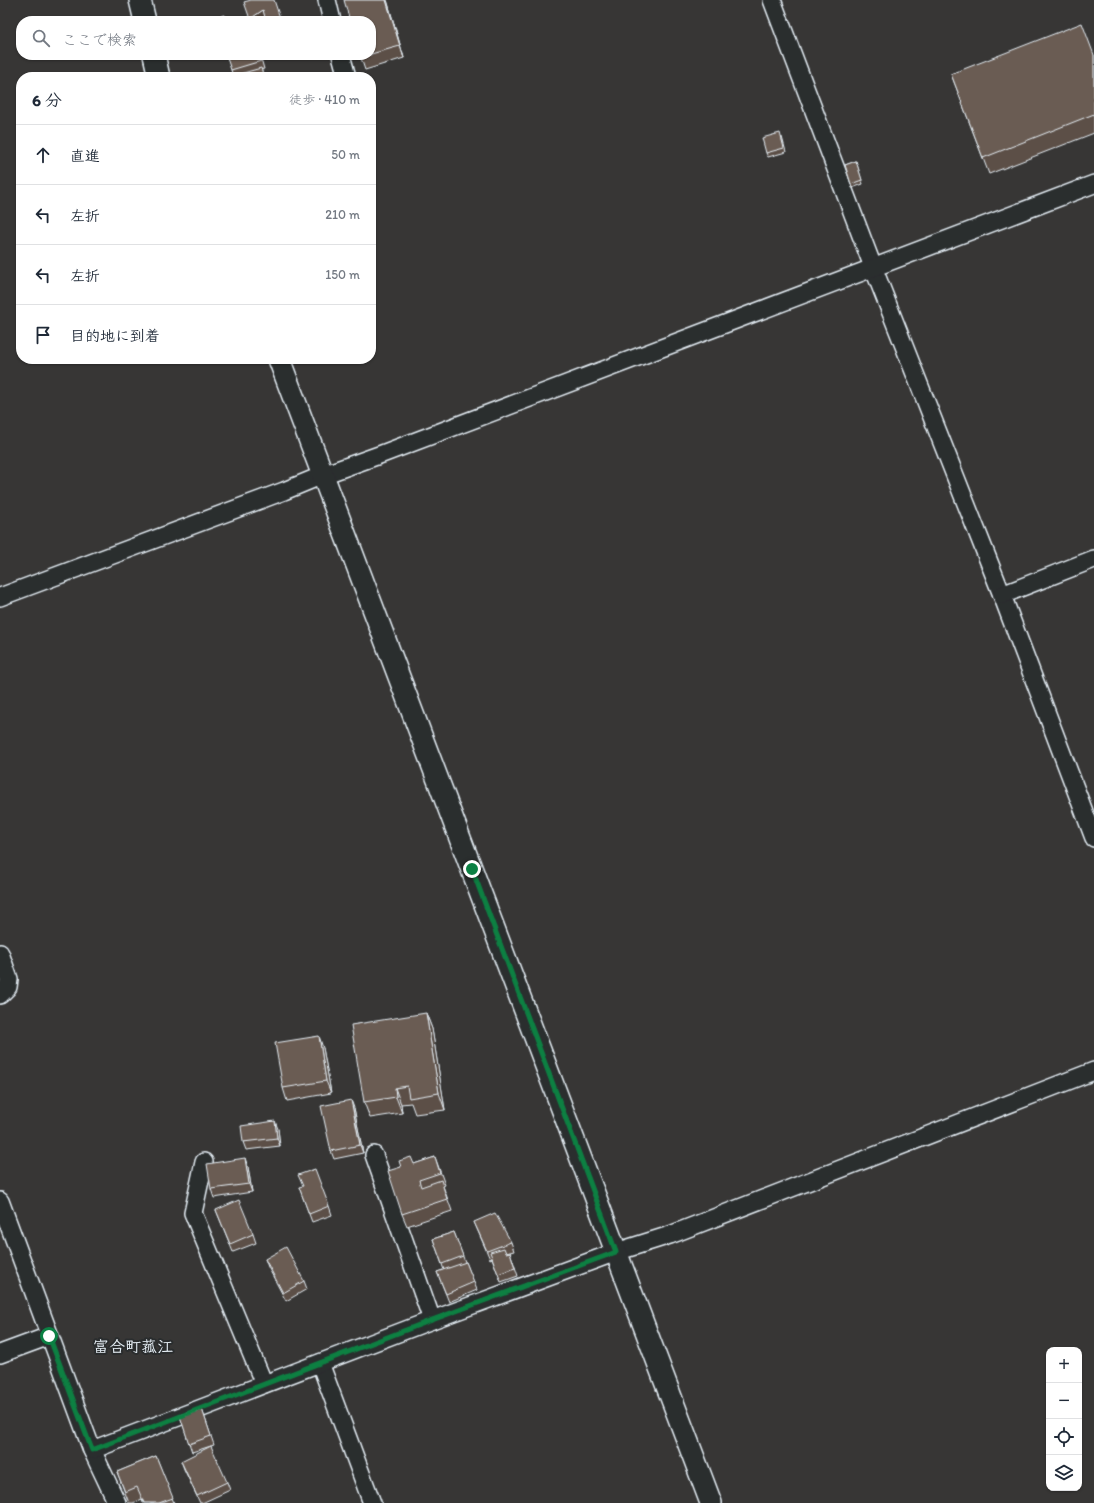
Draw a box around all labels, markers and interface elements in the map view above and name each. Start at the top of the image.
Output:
search box [16,16,376,60]
icon: search [30,27,52,49]
text: ここで検索 [62,31,137,49]
text: 6 分 [32,90,62,110]
text: 徒歩 · 410 m [289,92,360,107]
icon: ahead [32,144,54,166]
text: 直進 [70,147,100,165]
text: 50 m [331,147,360,162]
icon: left [32,204,54,226]
text: 左折 [70,207,100,225]
text: 210 m [325,207,360,222]
icon: left [32,264,54,286]
text: 左折 [70,267,100,285]
text: 150 m [325,267,360,282]
icon: arrive [32,324,54,346]
text: 目的地に到着 [70,327,160,345]
route end [463,860,481,878]
route start [40,1327,58,1345]
district label: 富合町菰江 [93,1337,173,1356]
map controls [1046,1347,1082,1491]
button: + [1046,1347,1082,1383]
button: − [1046,1383,1082,1419]
button: locate [1046,1419,1082,1455]
button: layers [1046,1455,1082,1491]

